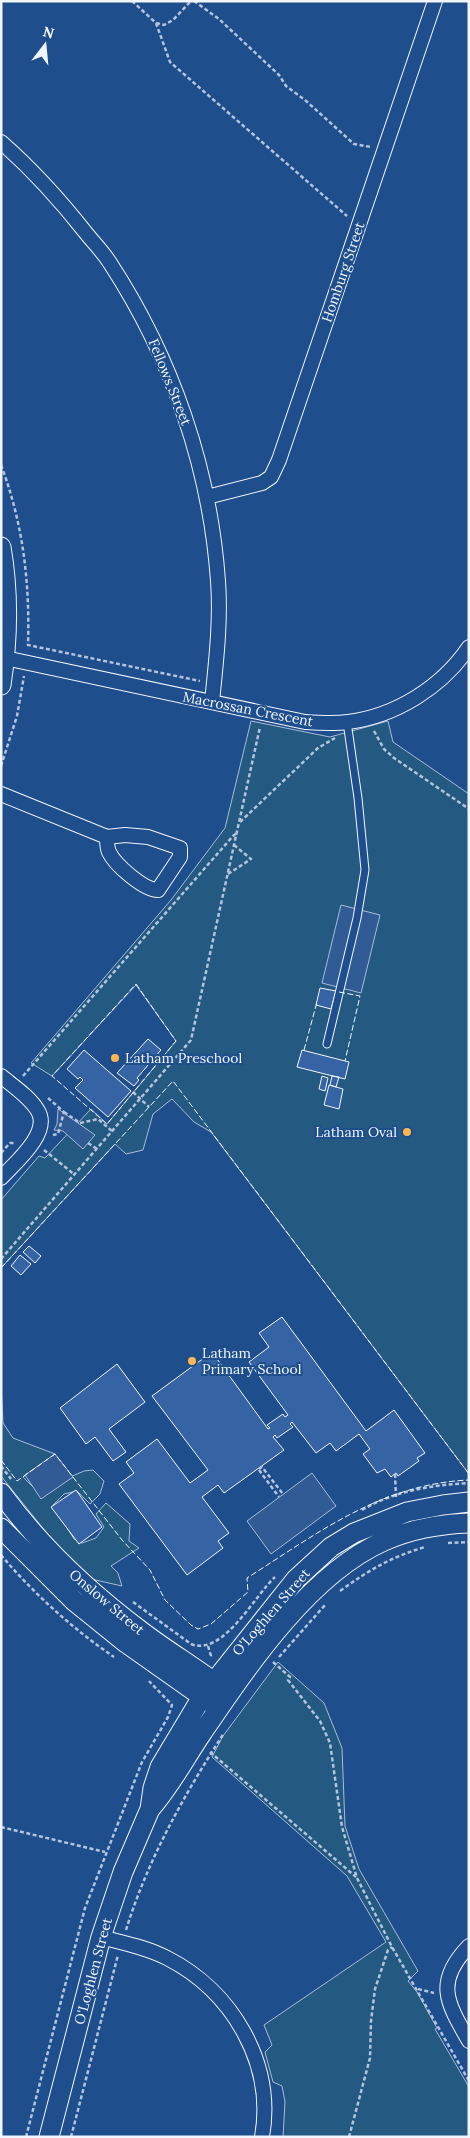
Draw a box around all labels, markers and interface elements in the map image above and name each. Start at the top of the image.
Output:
north arrow [20,20,70,70]
text: N [41,22,56,43]
street label: Homburg Street [317,219,369,325]
street label: Fellows Street [144,336,196,428]
street label: Macrossan Crescent [181,688,315,731]
place label: Latham Preschool [125,1049,242,1067]
marker: Latham Preschool [109,1052,121,1064]
place label: Latham Oval [315,1123,397,1141]
marker: Latham Oval [401,1126,413,1138]
place label: Latham Primary School [202,1344,302,1378]
marker: Latham Primary School [186,1355,198,1367]
street label: O'Loghlen Street [228,1564,314,1659]
street label: Onslow Street [66,1565,149,1639]
street label: O'Loghlen Street [70,1915,116,2026]

